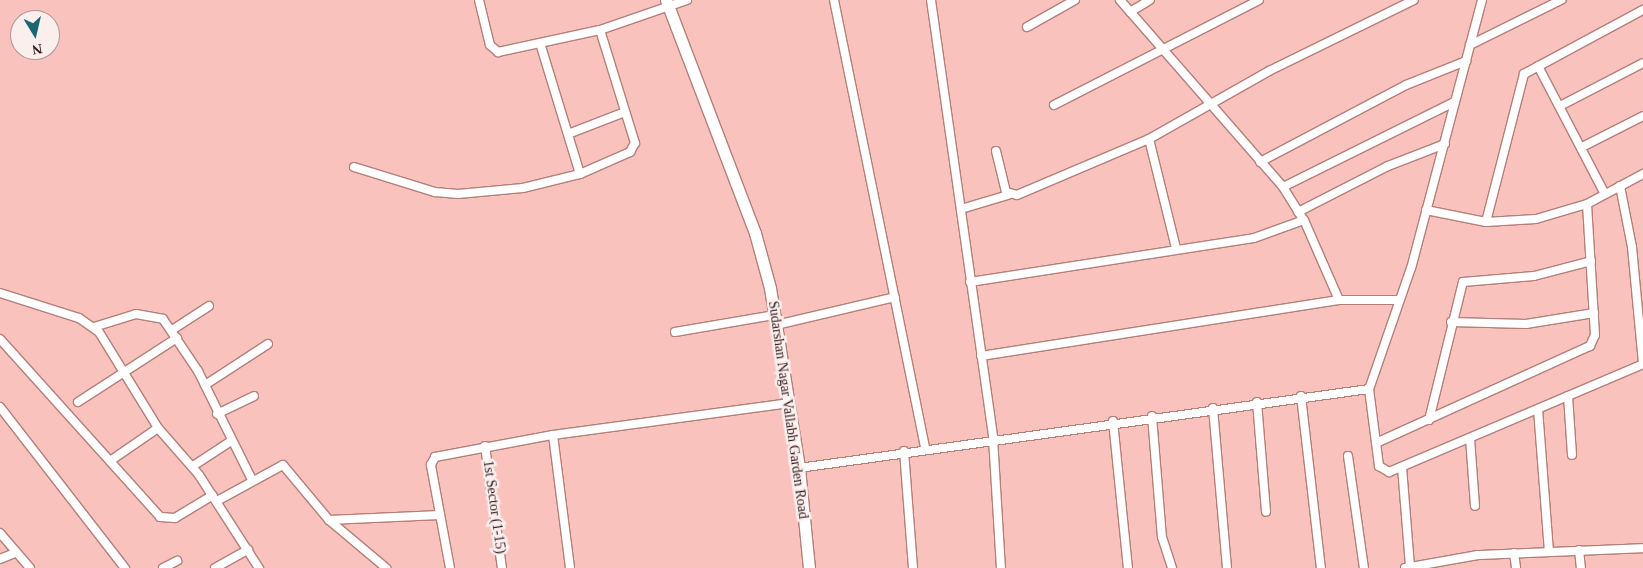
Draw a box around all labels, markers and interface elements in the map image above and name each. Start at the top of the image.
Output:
north arrow [10,10,60,60]
text: N [31,41,43,58]
street label: Sudarshan Nagar Vallabh Garden Road [764,300,812,520]
street label: 1st Sector (1-15) [479,459,509,555]

